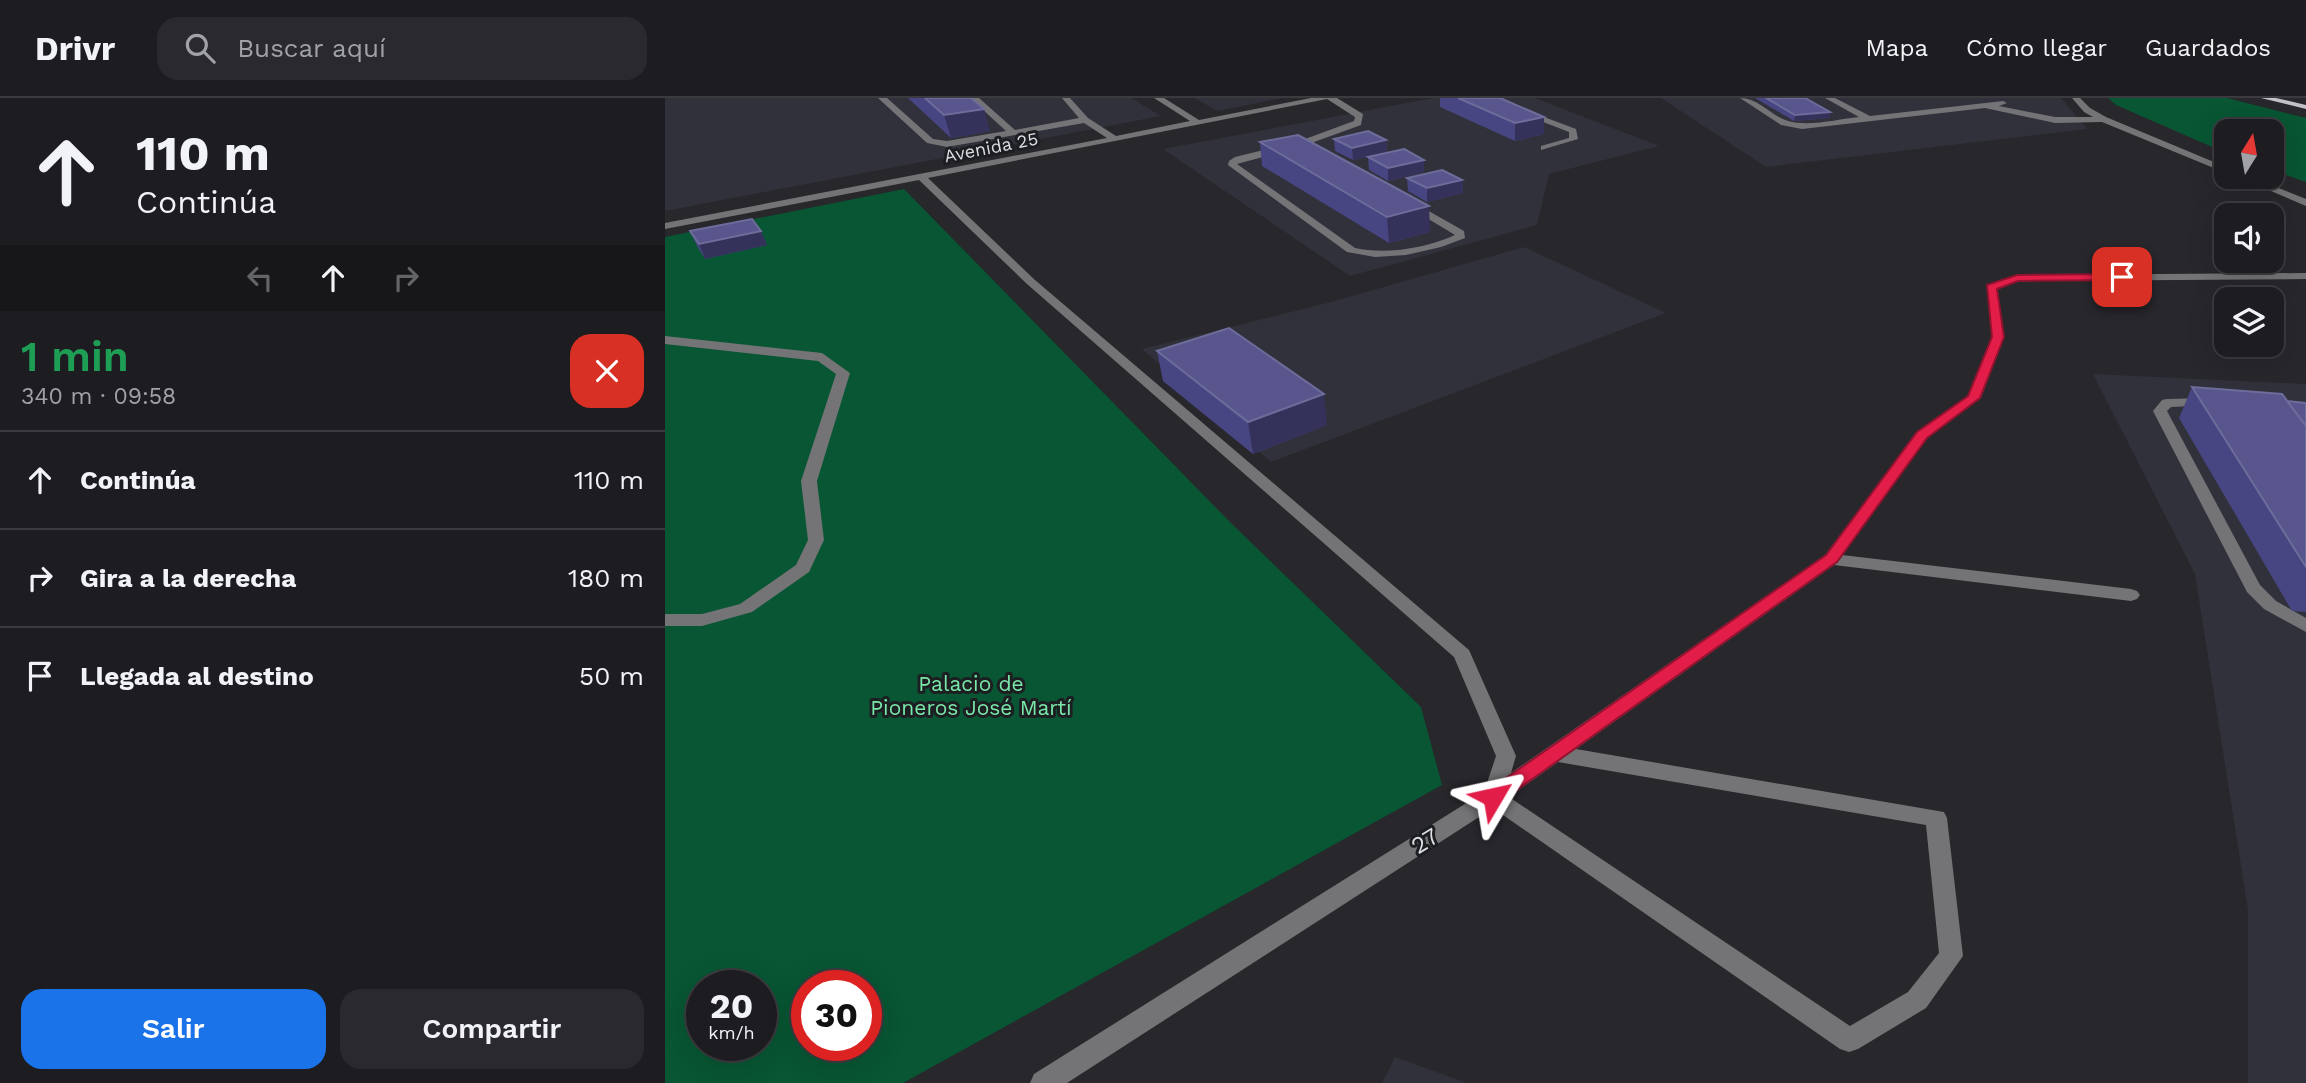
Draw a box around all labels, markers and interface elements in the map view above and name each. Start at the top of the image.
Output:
search box [157,17,647,80]
text: Drivr [35,29,115,68]
icon: search [181,29,219,67]
text: Buscar aquí [237,33,386,63]
text: Mapa [1866,34,1928,62]
text: Cómo llegar [1966,34,2107,62]
text: Guardados [2145,34,2271,62]
north arrow [2214,119,2284,189]
map controls [2214,119,2284,357]
text: 110 m [136,124,270,182]
icon: ahead [21,126,112,217]
street label: Avenida 25 [942,128,1040,166]
text: Continúa [136,183,276,221]
button: sound [2214,203,2284,273]
pin [2092,247,2152,307]
icon: arrive [2103,258,2141,296]
icon: left [241,259,279,297]
icon: ahead [314,259,352,297]
icon: right [387,259,425,297]
button: layers [2214,287,2284,357]
text: 1 min [21,332,129,381]
button: close [570,334,644,408]
text: 340 m · 09:58 [21,383,176,410]
icon: ahead [21,461,59,499]
text: Continúa [80,465,196,495]
text: 110 m [574,465,644,495]
icon: right [21,559,59,597]
text: Gira a la derecha [80,563,296,593]
text: 180 m [568,563,644,593]
icon: arrive [21,657,59,695]
text: Llegada al destino [80,661,314,691]
text: 50 m [579,661,644,691]
park label: Palacio de Pioneros José Martí [870,671,1072,720]
position arrow [1456,760,1530,834]
street label: 27 [1406,822,1444,860]
speed limit sign: 30 [791,970,882,1061]
text: 20 [710,985,753,1027]
button: Salir [21,989,326,1069]
button: Compartir [340,989,644,1069]
text: km/h [708,1022,755,1043]

